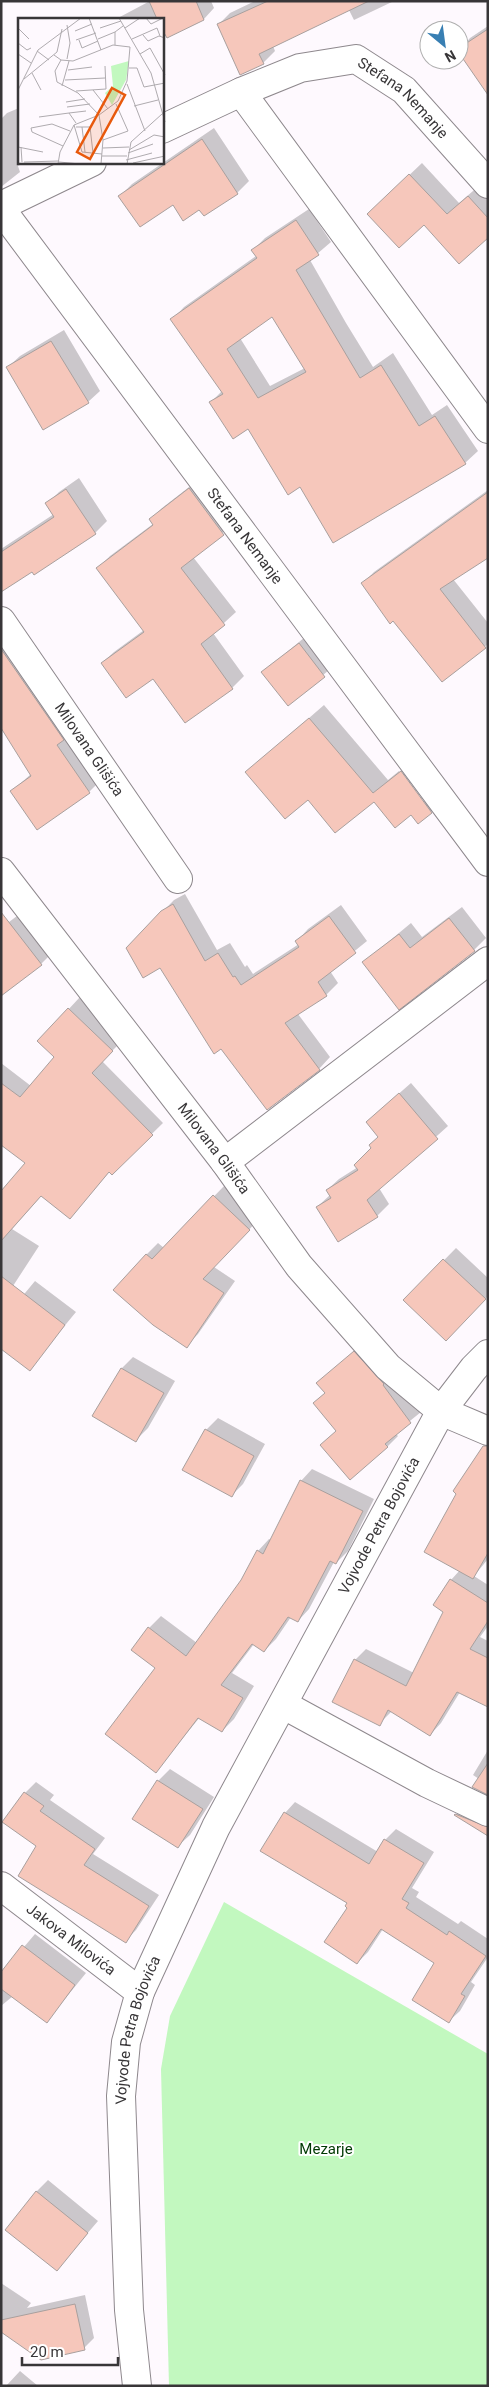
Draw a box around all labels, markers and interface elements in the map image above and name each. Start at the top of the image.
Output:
inset map [18,18,164,164]
north arrow [419,20,469,70]
street label: Stefana Nemanje [351,57,451,145]
street label: Stefana Nemanje [203,484,287,588]
street label: Milovana Glišića [51,699,128,800]
street label: Milovana Glišića [174,1099,254,1198]
street label: Vojvode Petra Bojovića [335,1454,423,1597]
street label: Jakova Milovića [23,1900,119,1979]
street label: Vojvode Petra Bojovića [112,1953,164,2104]
park label: Mezarje [299,2140,353,2158]
scale bar [22,2334,119,2366]
text: 20 m [30,2343,64,2361]

